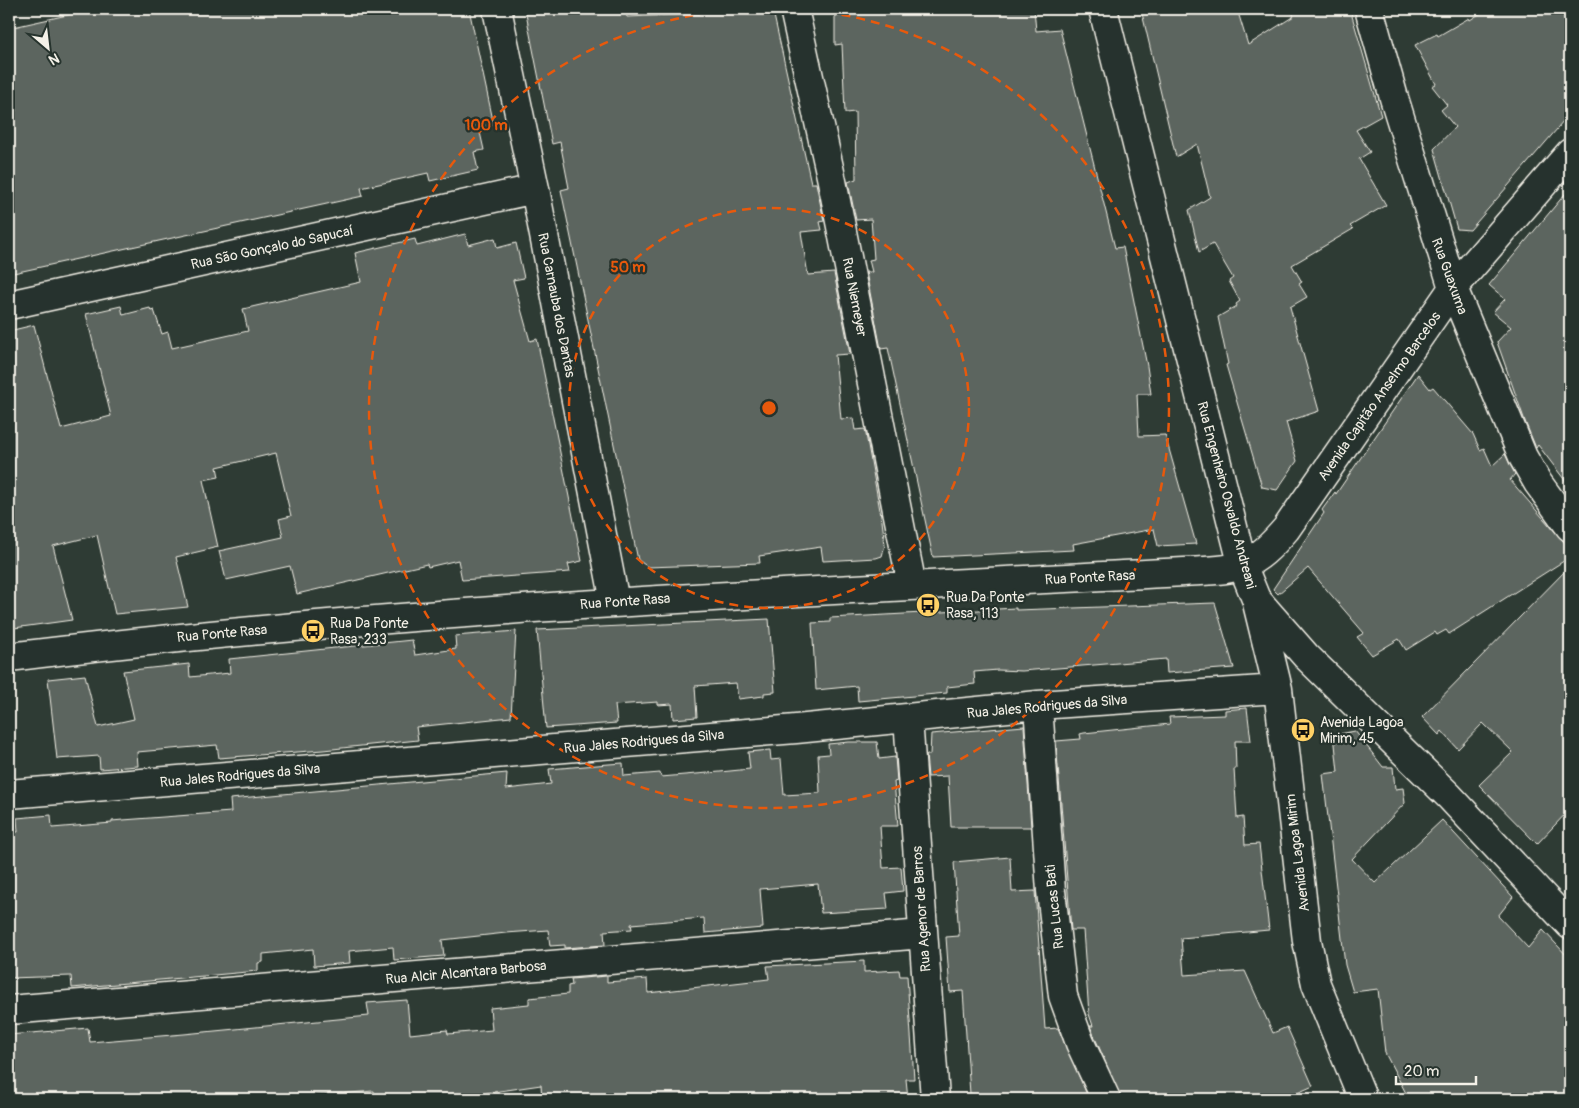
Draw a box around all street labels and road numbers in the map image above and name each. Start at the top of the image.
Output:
street label: Rua São Gonçalo do Sapucaí [189,222,355,273]
street label: Rua Carnauba dos Dantas [534,231,579,380]
street label: Rua Guaxuma [1428,236,1471,317]
street label: Rua Niemeyer [838,256,871,338]
street label: Avenida Capitão Anselmo Barcelos [1314,308,1445,484]
street label: Rua Engenheiro Osvaldo Andreani [1193,400,1260,591]
street label: Rua Ponte Rasa [1044,567,1136,588]
street label: Rua Ponte Rasa [579,590,671,613]
street label: Rua Ponte Rasa [176,621,268,646]
street label: Rua Jales Rodrigues da Silva [966,691,1128,722]
street label: Rua Jales Rodrigues da Silva [563,726,725,757]
street label: Rua Jales Rodrigues da Silva [159,760,321,791]
street label: Avenida Lagoa Mirim [1282,793,1313,913]
street label: Rua Agenor de Barros [909,845,934,972]
street label: Rua Lucas Bati [1042,863,1067,950]
street label: Rua Alcir Alcantara Barbosa [385,957,547,988]

